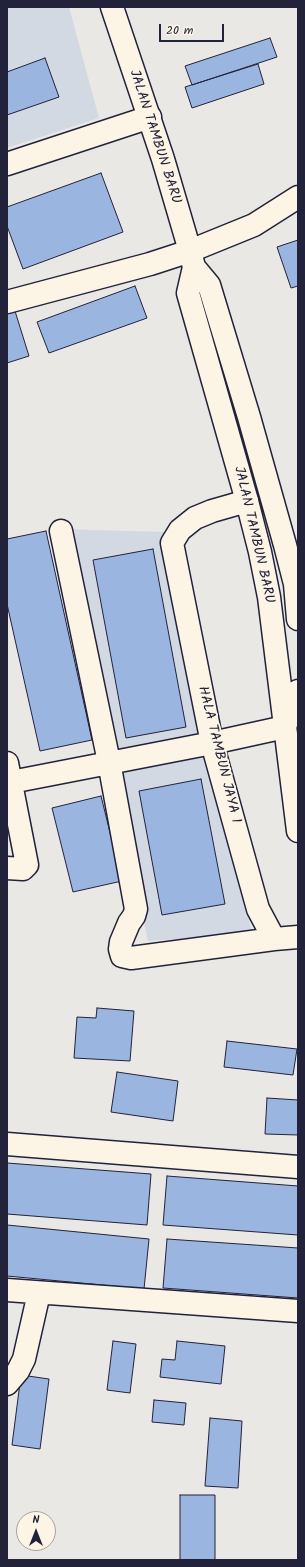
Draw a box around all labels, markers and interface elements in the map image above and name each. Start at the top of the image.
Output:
scale bar [161,16,226,42]
text: 20 m [166,21,193,40]
street label: JALAN TAMBUN BARU [124,68,184,206]
street label: JALAN TAMBUN BARU [229,465,277,605]
street label: HALA TAMBUN JAYA 1 [193,685,243,825]
north arrow [16,1511,56,1551]
text: N [33,1511,39,1529]

